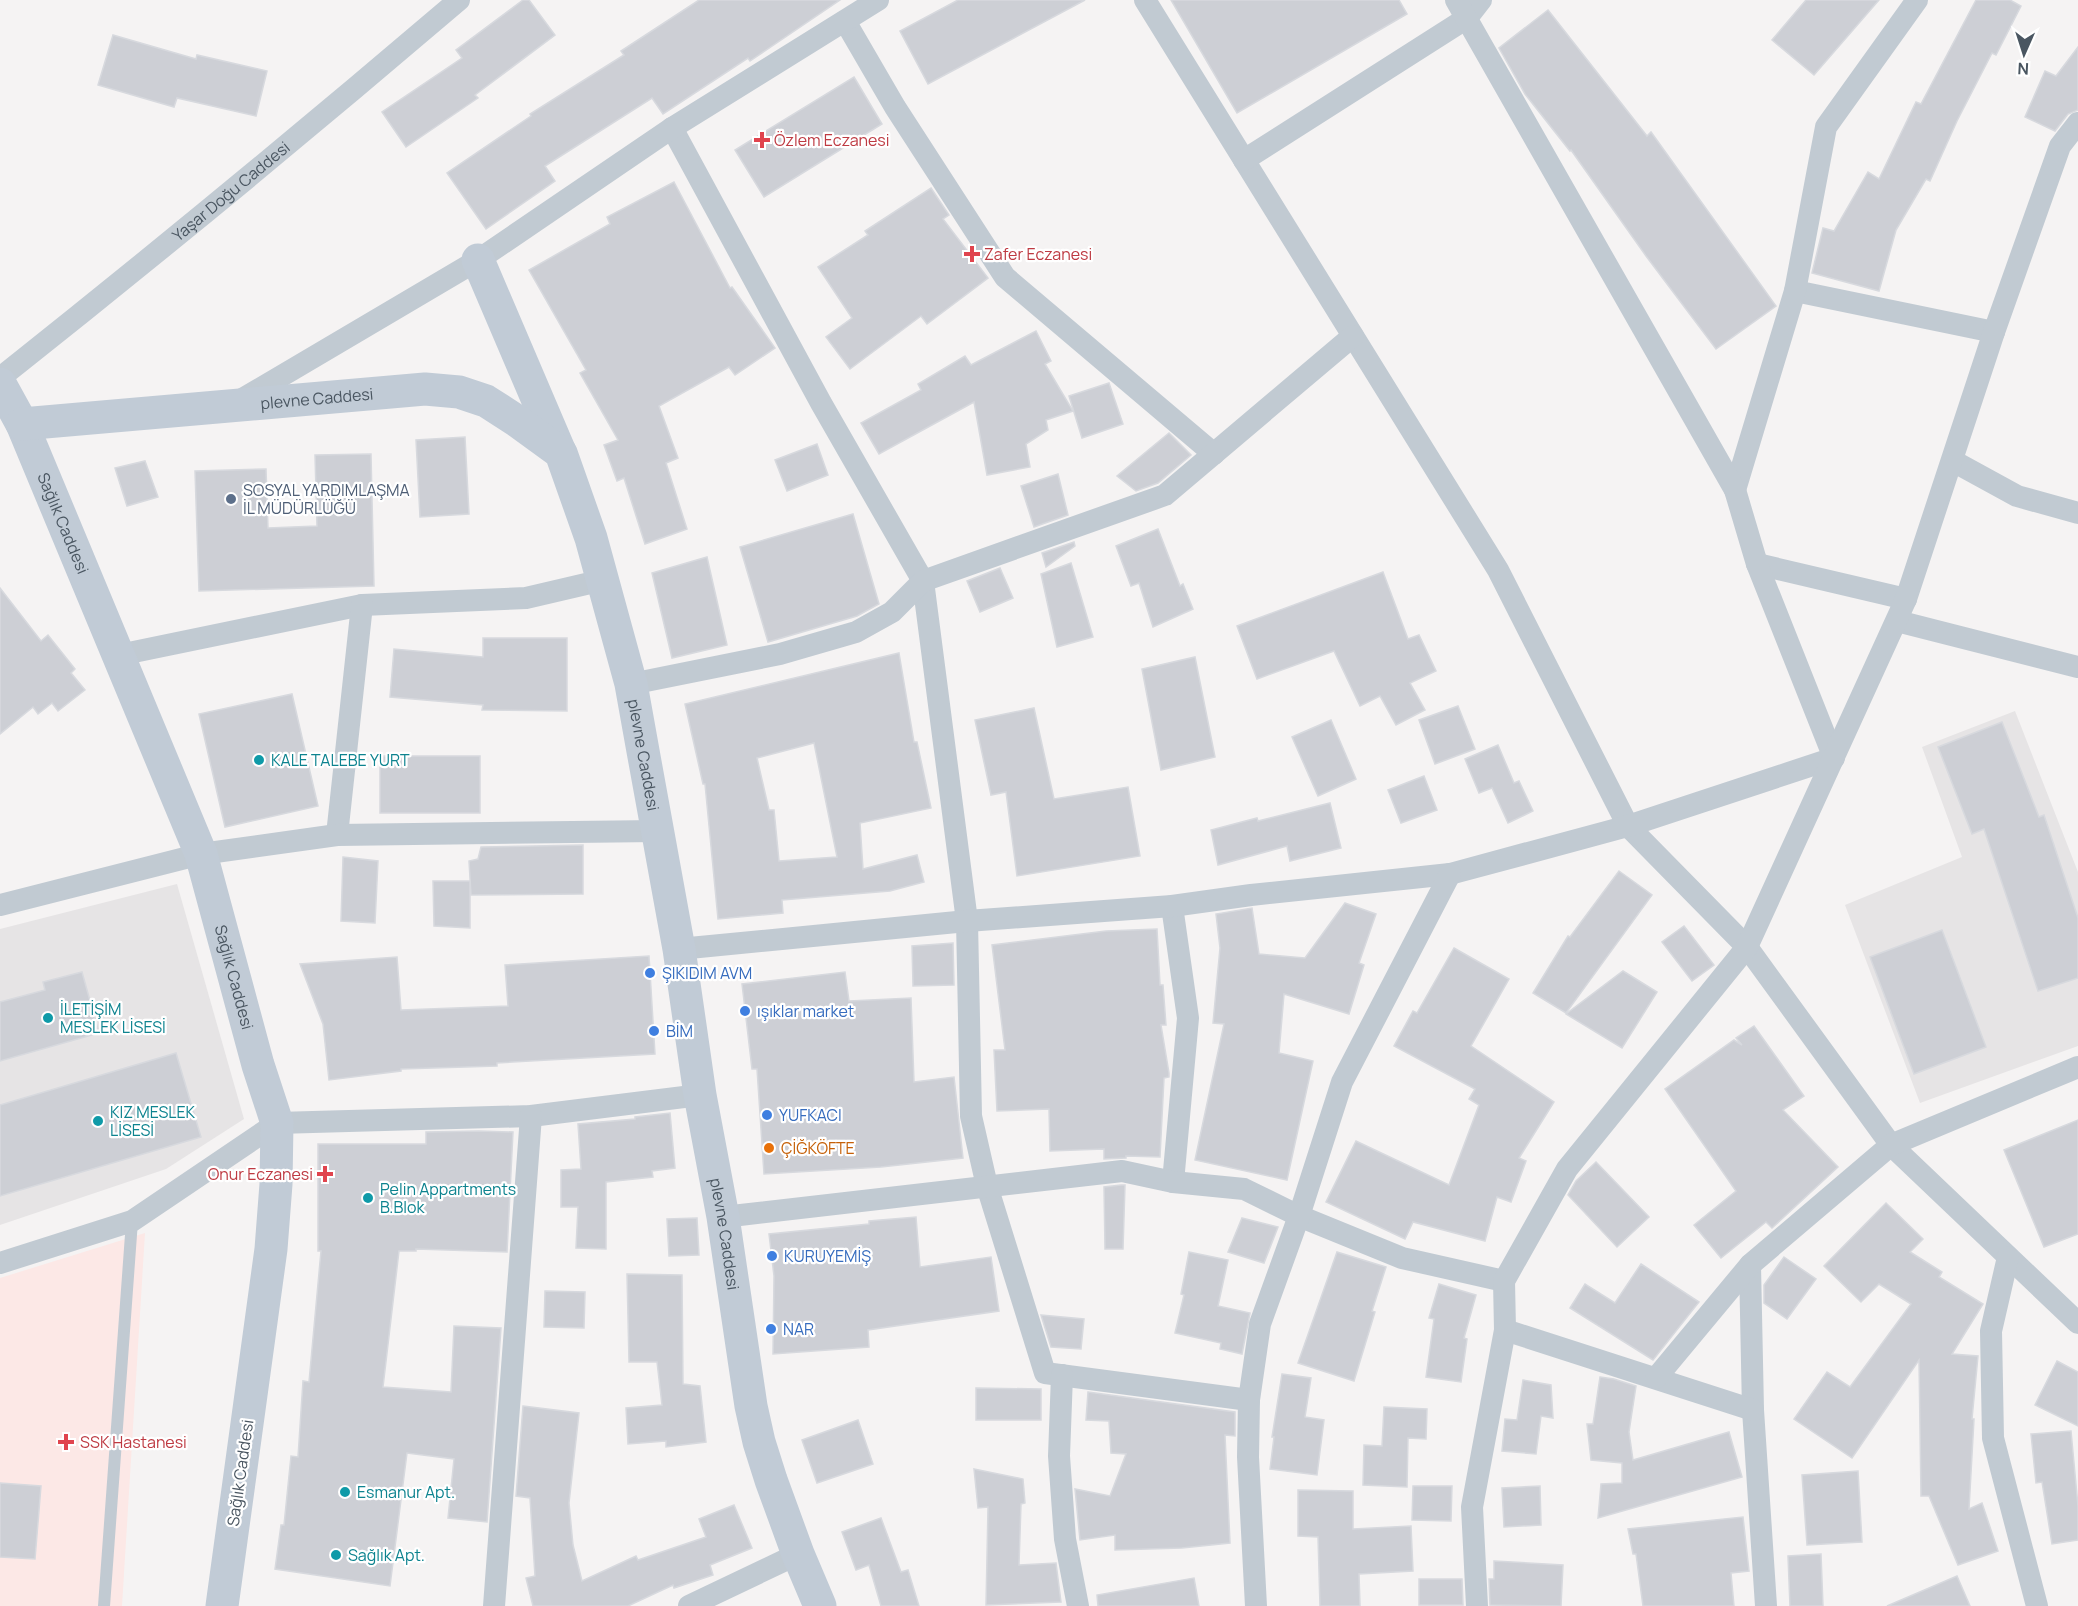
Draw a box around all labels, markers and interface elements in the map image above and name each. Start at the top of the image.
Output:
north arrow [1994,24,2054,84]
text: N [2017,58,2030,80]
place label: Özlem Eczanesi [774,129,889,151]
marker: Özlem Eczanesi [755,133,769,147]
street label: Yaşar Doğu Caddesi [168,136,294,246]
place label: Zafer Eczanesi [984,243,1092,265]
marker: Zafer Eczanesi [965,247,979,261]
street label: plevne Caddesi [260,383,374,414]
street label: Sağlık Caddesi [32,469,94,577]
place label: SOSYAL YARDIMLAŞMA İL MÜDÜRLÜĞÜ [243,479,410,519]
marker: SOSYAL YARDIMLAŞMA İL MÜDÜRLÜĞÜ [224,492,238,506]
street label: plevne Caddesi [623,697,665,813]
place label: KALE TALEBE YURT [271,749,410,771]
marker: KALE TALEBE YURT [252,753,266,767]
street label: Sağlık Caddesi [210,922,259,1032]
place label: ŞIKIDIM AVM [662,962,752,984]
marker: ŞIKIDIM AVM [643,966,657,980]
place label: İLETİŞİM MESLEK LİSESİ [60,998,166,1038]
place label: ışıklar market [757,1000,854,1022]
marker: ışıklar market [738,1004,752,1018]
marker: İLETİŞİM MESLEK LİSESİ [41,1011,55,1025]
place label: BİM [666,1020,693,1042]
marker: BİM [647,1024,661,1038]
place label: KIZ MESLEK LİSESİ [110,1101,196,1141]
place label: YUFKACI [779,1104,842,1126]
marker: YUFKACI [760,1108,774,1122]
marker: KIZ MESLEK LİSESİ [91,1114,105,1128]
place label: ÇİĞKÖFTE [781,1137,855,1159]
marker: ÇİĞKÖFTE [762,1141,776,1155]
place label: Onur Eczanesi [208,1163,313,1185]
marker: Onur Eczanesi [318,1167,332,1181]
street label: plevne Caddesi [705,1176,745,1292]
place label: Pelin Appartments B.Blok [380,1178,516,1218]
marker: Pelin Appartments B.Blok [361,1191,375,1205]
place label: KURUYEMİŞ [784,1245,871,1267]
marker: KURUYEMİŞ [765,1249,779,1263]
place label: NAR [783,1318,814,1340]
marker: NAR [764,1322,778,1336]
street label: Sağlık Caddesi [222,1418,258,1528]
place label: SSK Hastanesi [80,1431,187,1453]
marker: SSK Hastanesi [57,1433,75,1451]
place label: Esmanur Apt. [357,1481,455,1503]
marker: Esmanur Apt. [338,1485,352,1499]
place label: Sağlık Apt. [348,1544,425,1566]
marker: Sağlık Apt. [329,1548,343,1562]

